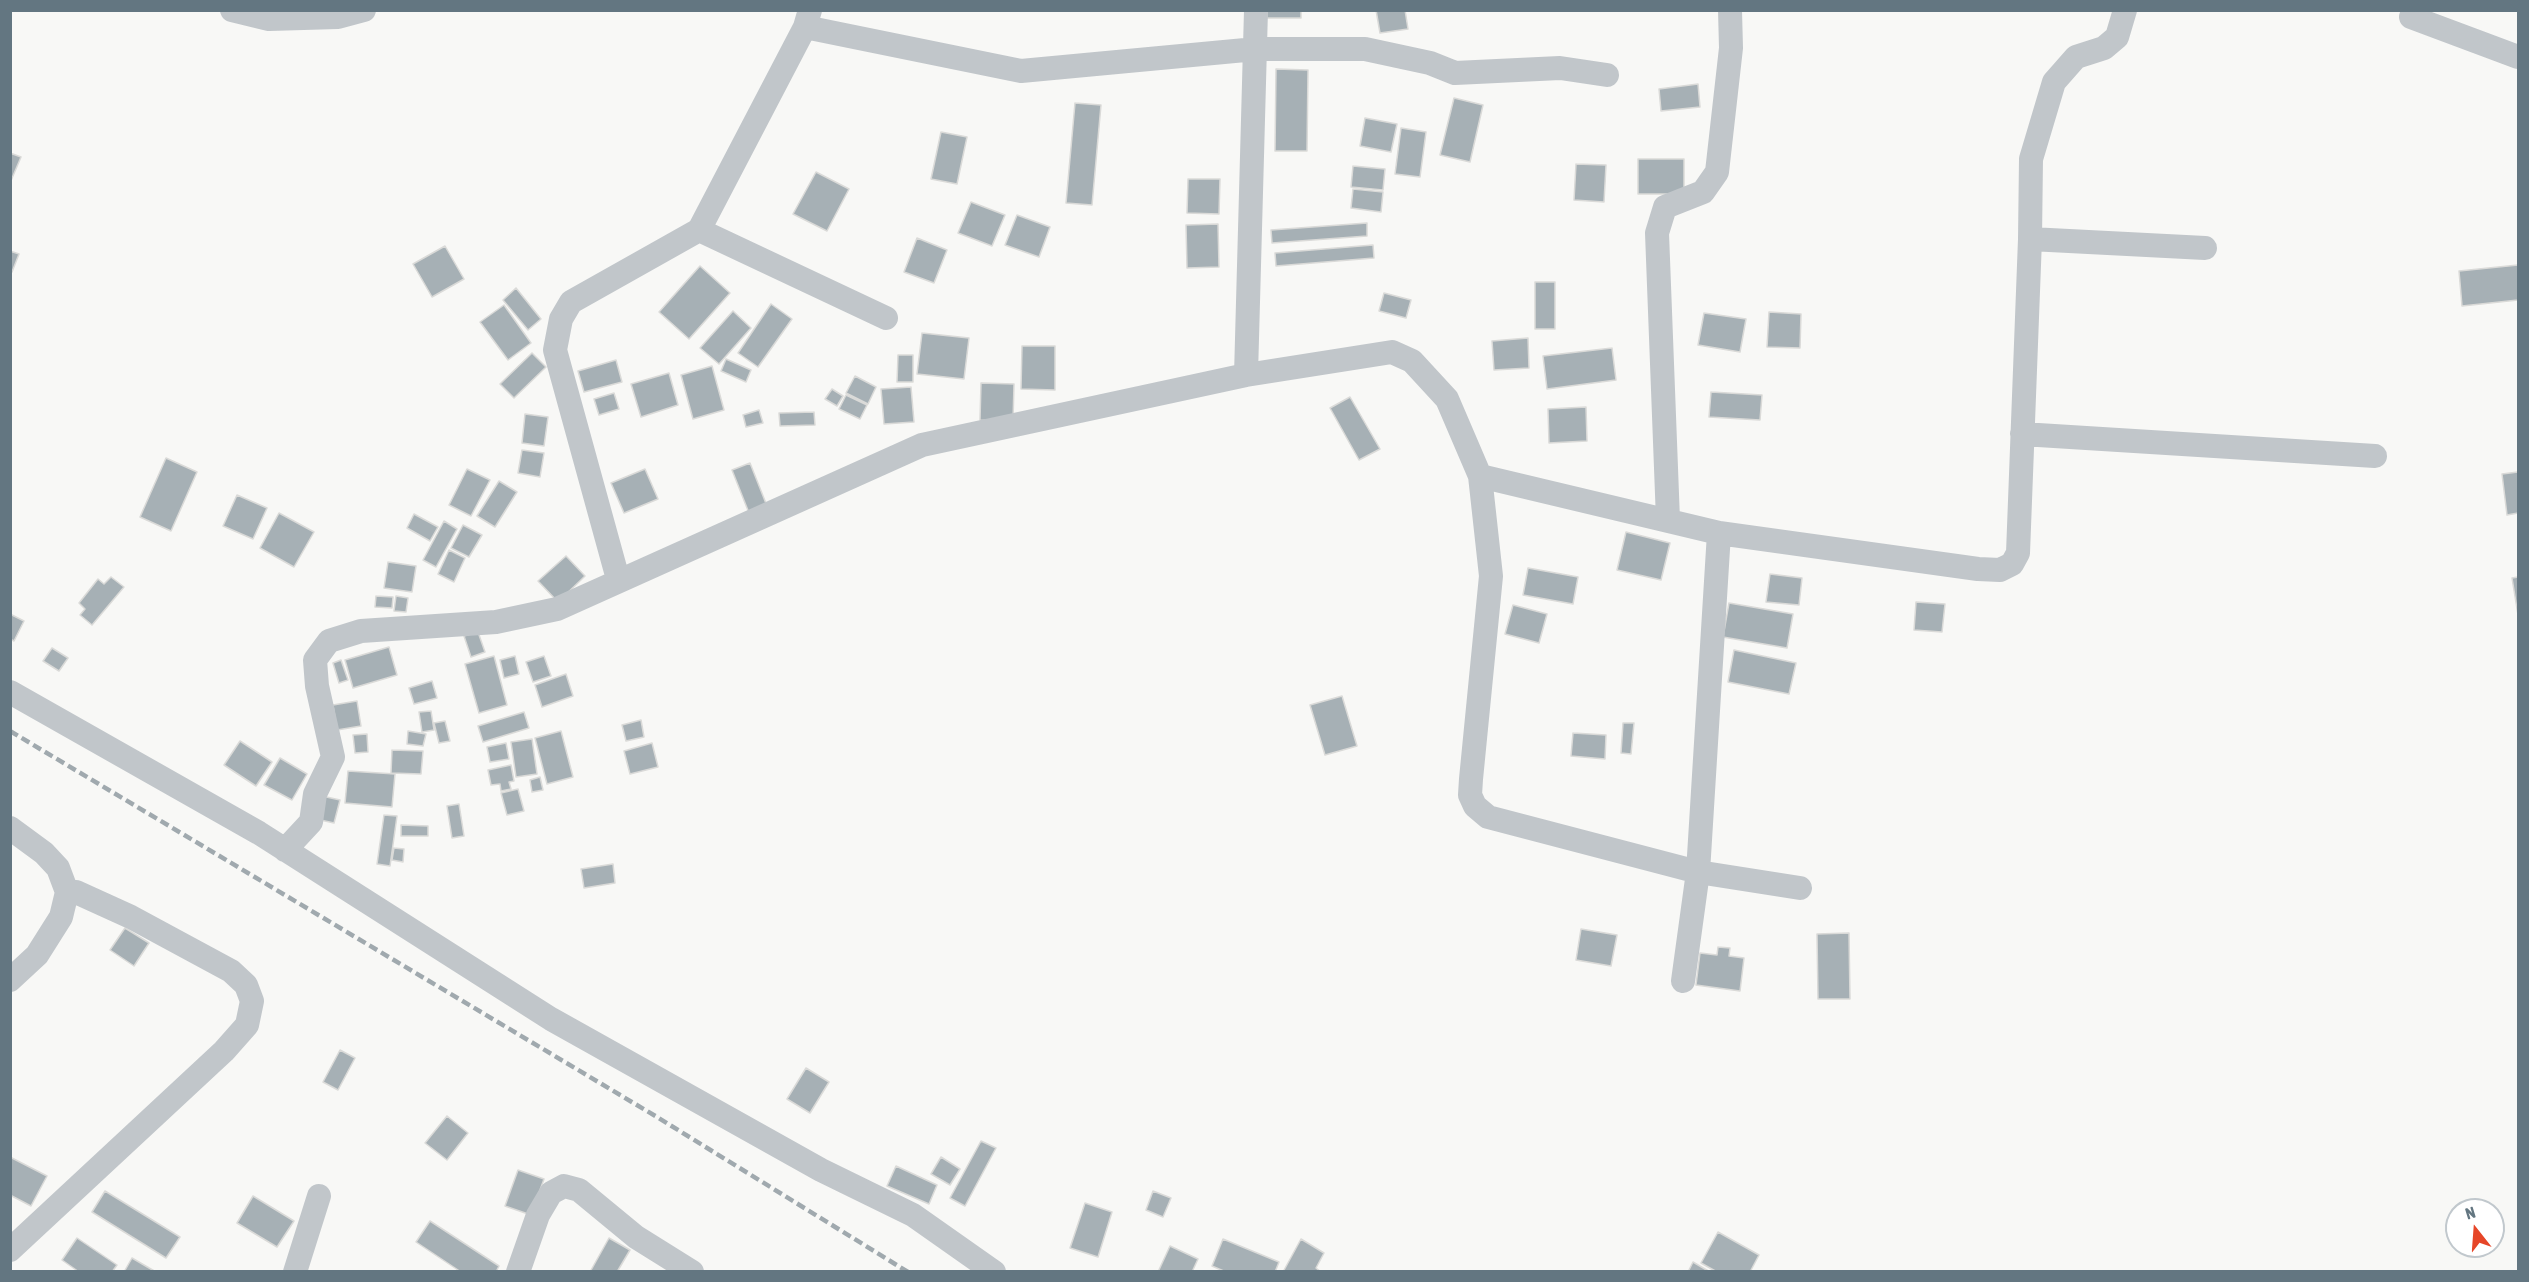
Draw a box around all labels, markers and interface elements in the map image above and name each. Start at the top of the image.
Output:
north arrow [2445,1198,2505,1258]
text: N [2463,1203,2477,1223]

